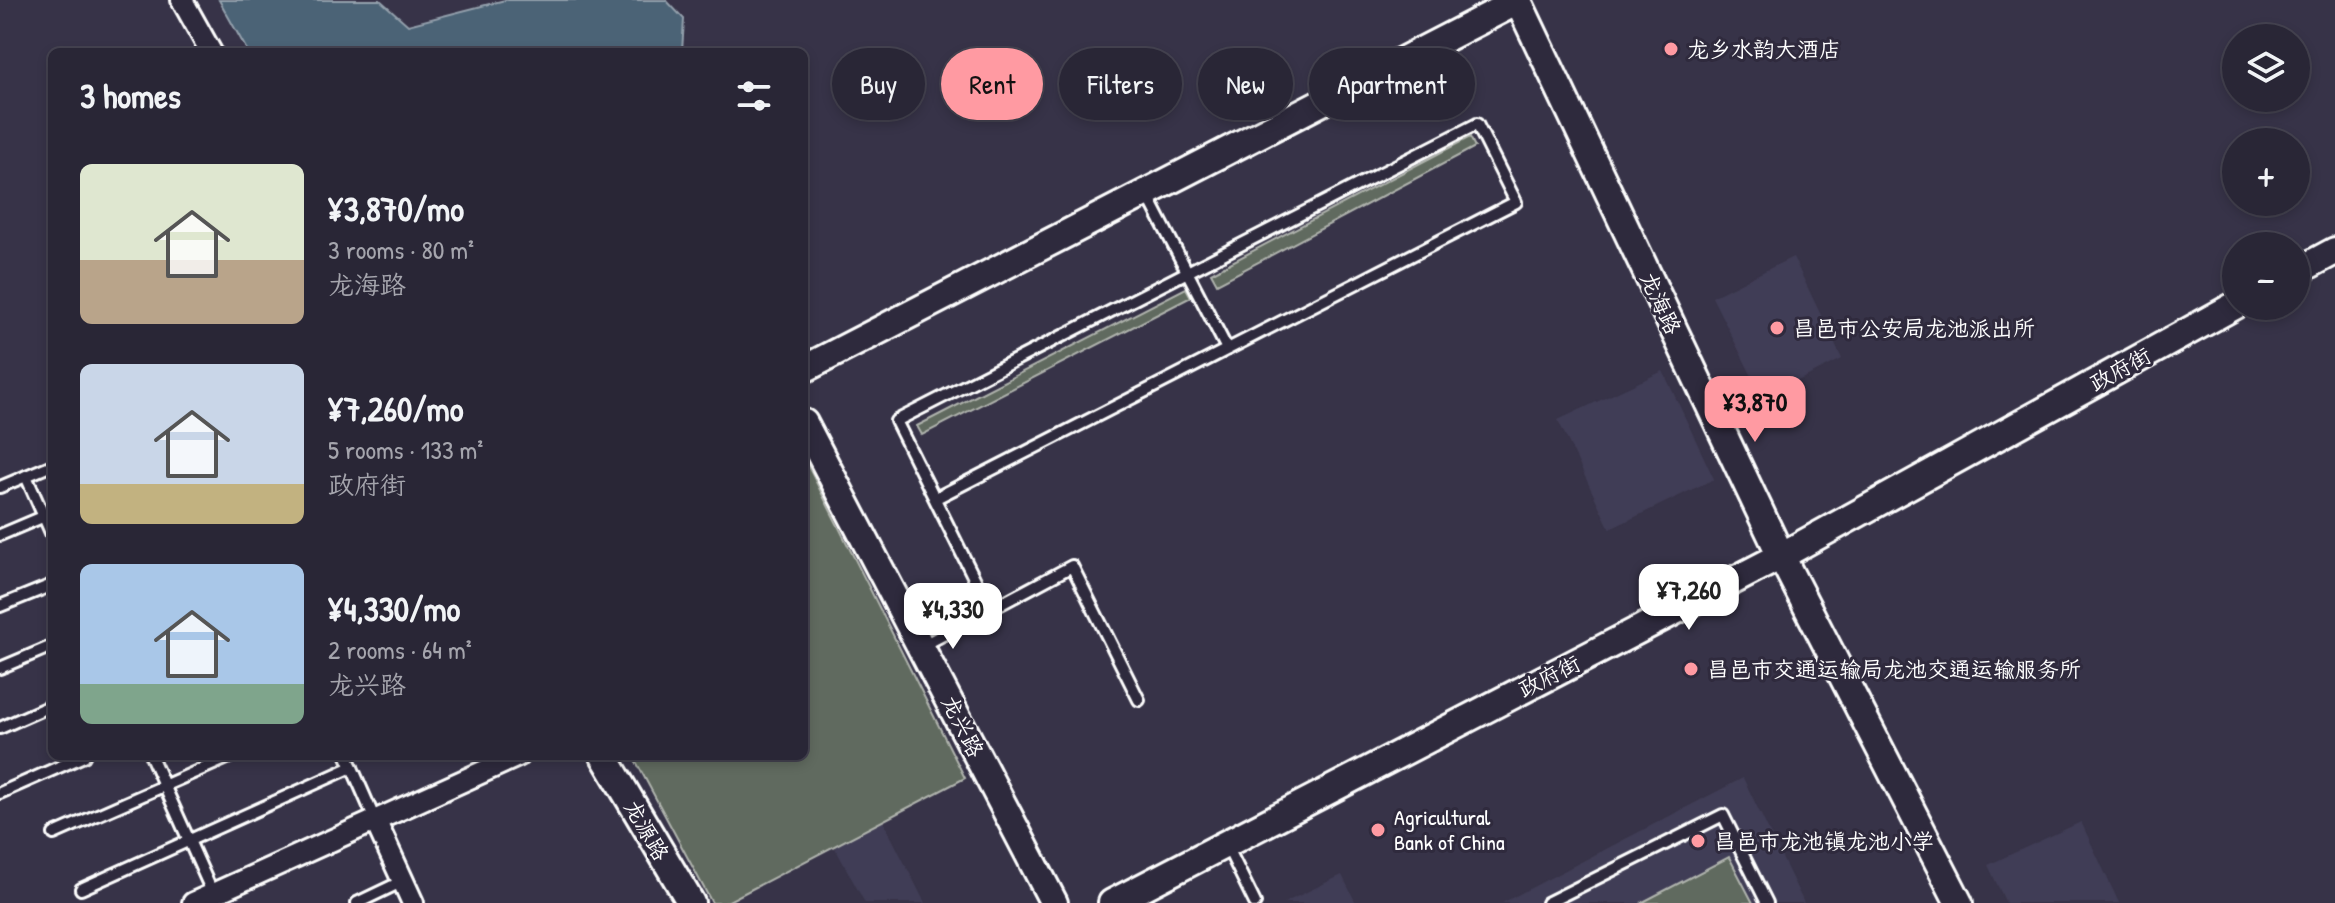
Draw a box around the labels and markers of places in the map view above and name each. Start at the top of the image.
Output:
place label: 龙乡水韵大酒店 [1687,34,1841,64]
marker: 龙乡水韵大酒店 [1662,40,1680,58]
place label: 昌邑市公安局龙池派出所 [1793,313,2035,343]
marker: 昌邑市公安局龙池派出所 [1768,319,1786,337]
pin: ¥3,870 [1690,376,1820,444]
pin: ¥7,260 [1624,564,1754,632]
pin: ¥4,330 [888,583,1018,651]
place label: 昌邑市交通运输局龙池交通运输服务所 [1707,654,2081,684]
marker: 昌邑市交通运输局龙池交通运输服务所 [1682,660,1700,678]
place label: Agricultural Bank of China [1394,802,1505,857]
marker: Agricultural Bank of China [1369,821,1387,839]
place label: 昌邑市龙池镇龙池小学 [1714,826,1934,856]
marker: 昌邑市龙池镇龙池小学 [1689,832,1707,850]

